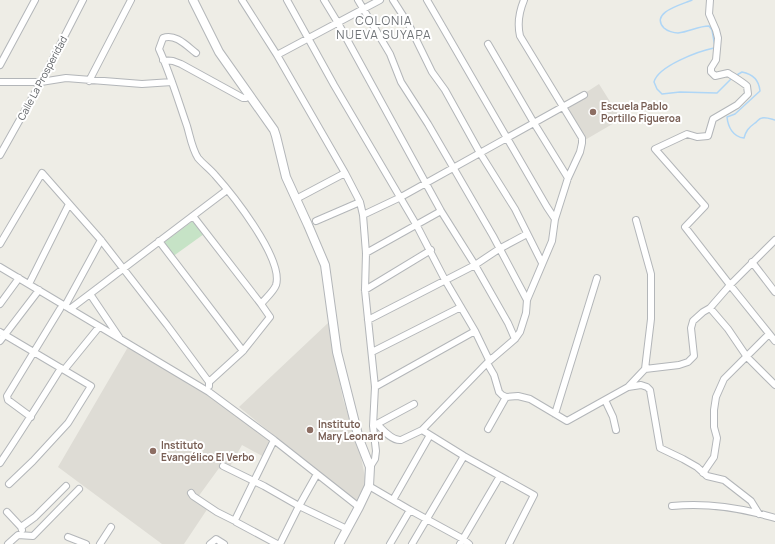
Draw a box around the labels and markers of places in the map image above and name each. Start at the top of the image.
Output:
place label: Escuela Pablo Portillo Figueroa [601,99,681,125]
marker: Escuela Pablo Portillo Figueroa [588,107,598,117]
place label: Instituto Mary Leonard [318,417,383,443]
marker: Instituto Mary Leonard [305,425,315,435]
place label: Instituto Evangélico El Verbo [161,438,254,464]
marker: Instituto Evangélico El Verbo [148,446,158,456]

